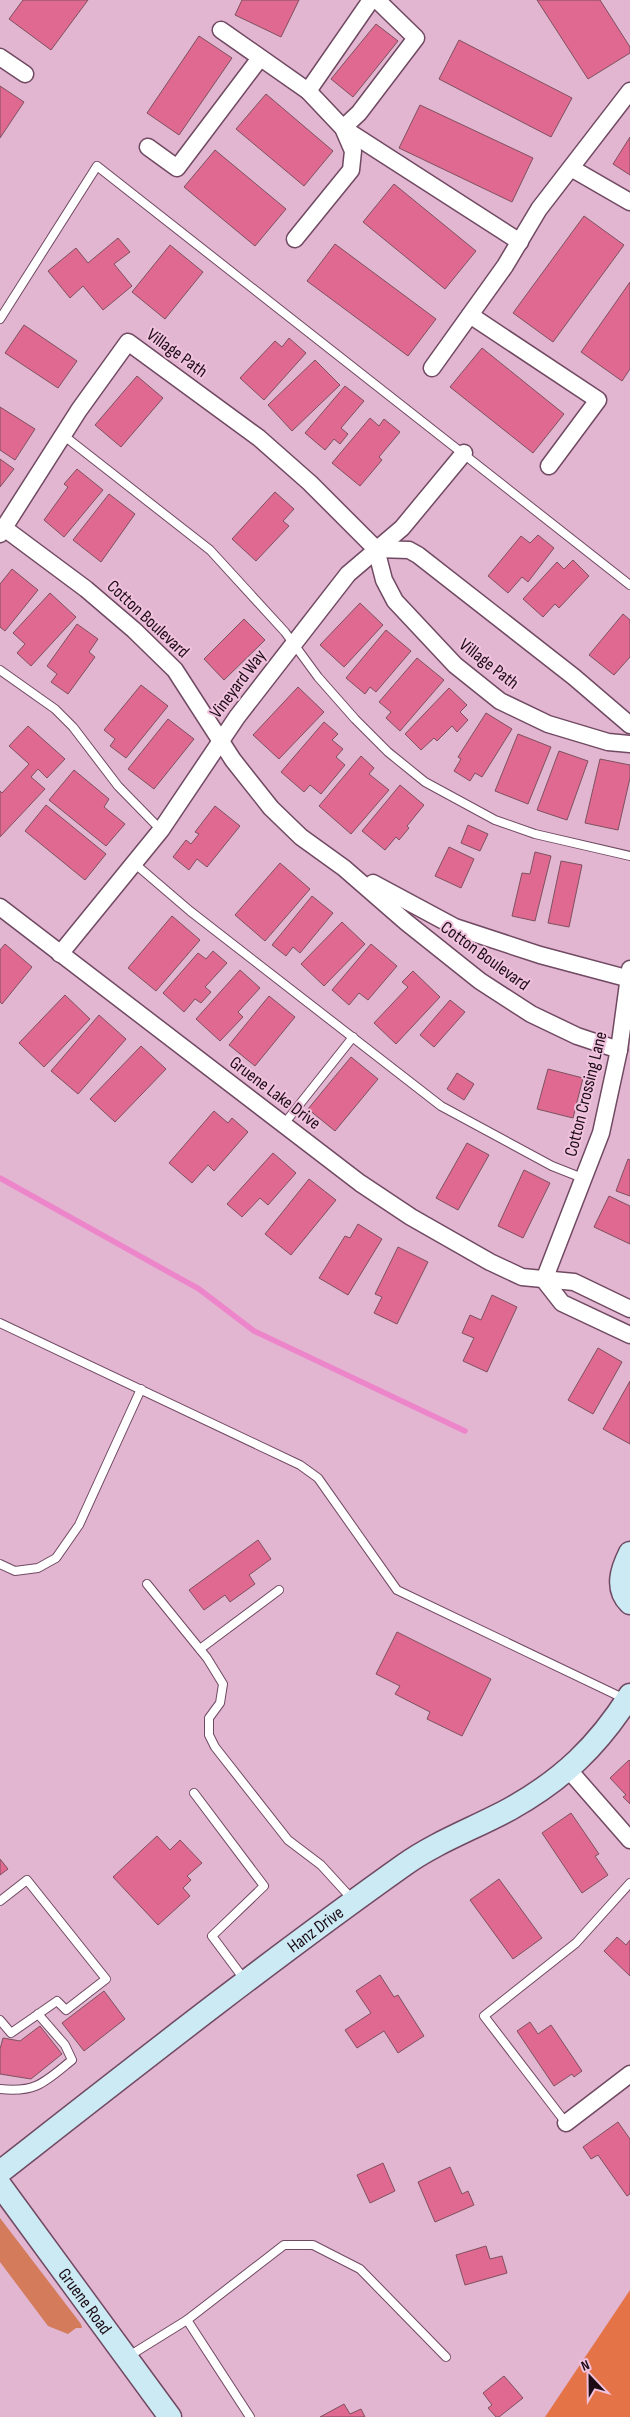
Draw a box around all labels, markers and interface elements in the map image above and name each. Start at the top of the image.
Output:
street label: Village Path [143,324,211,382]
street label: Cotton Boulevard [103,576,193,662]
street label: Village Path [455,634,523,694]
street label: Vineyard Way [206,646,271,722]
street label: Cotton Boulevard [437,917,533,995]
street label: Cotton Crossing Lane [560,1029,612,1159]
street label: Gruene Lake Drive [225,1052,325,1134]
street label: Hanz Drive [283,1902,348,1957]
street label: Gruene Road [54,2264,116,2338]
north arrow [565,2352,615,2402]
text: N [579,2356,592,2375]

